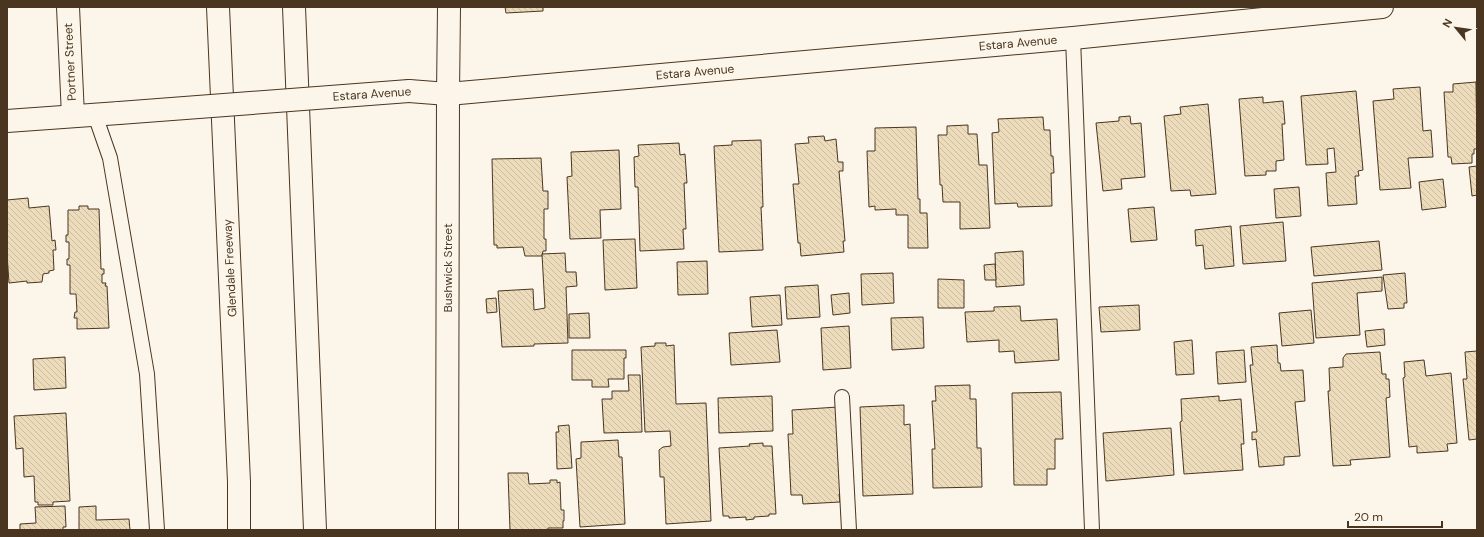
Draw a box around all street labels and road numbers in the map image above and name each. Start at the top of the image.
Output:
street label: Portner Street [60,22,80,101]
street label: Estara Avenue [978,32,1058,54]
street label: Estara Avenue [655,61,735,83]
street label: Estara Avenue [332,83,412,105]
street label: Glendale Freeway [219,218,241,317]
street label: Bushwick Street [440,223,456,313]

